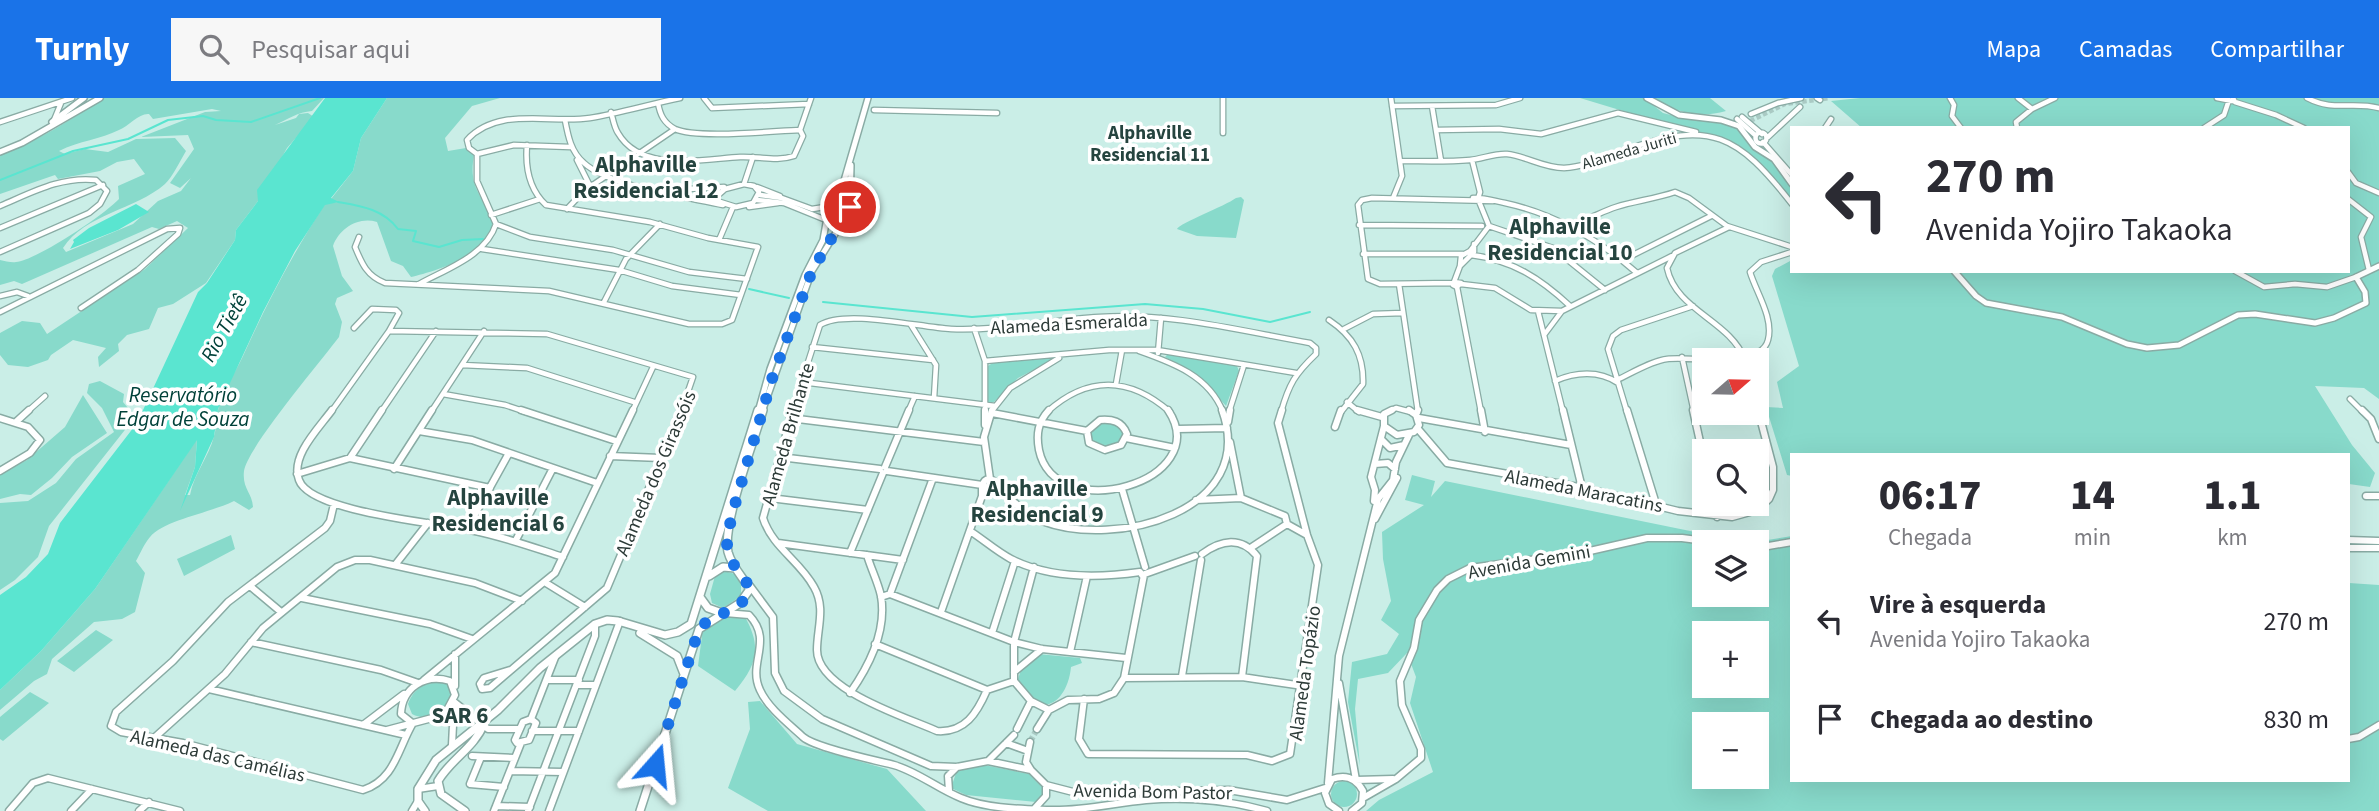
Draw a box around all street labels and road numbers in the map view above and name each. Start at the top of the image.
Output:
street label: Alameda Juriti [1579,127,1679,175]
street label: Alameda Esmeralda [990,307,1149,342]
street label: Alameda Brilhante [755,360,822,509]
street label: Alameda dos Girassóis [609,387,703,560]
street label: Alameda Maracatins [1503,463,1665,520]
street label: Avenida Gemini [1466,538,1593,587]
street label: Alameda Topázio [1283,604,1328,742]
street label: Alameda das Camélias [128,723,308,790]
street label: Avenida Bom Pastor [1073,778,1233,807]

